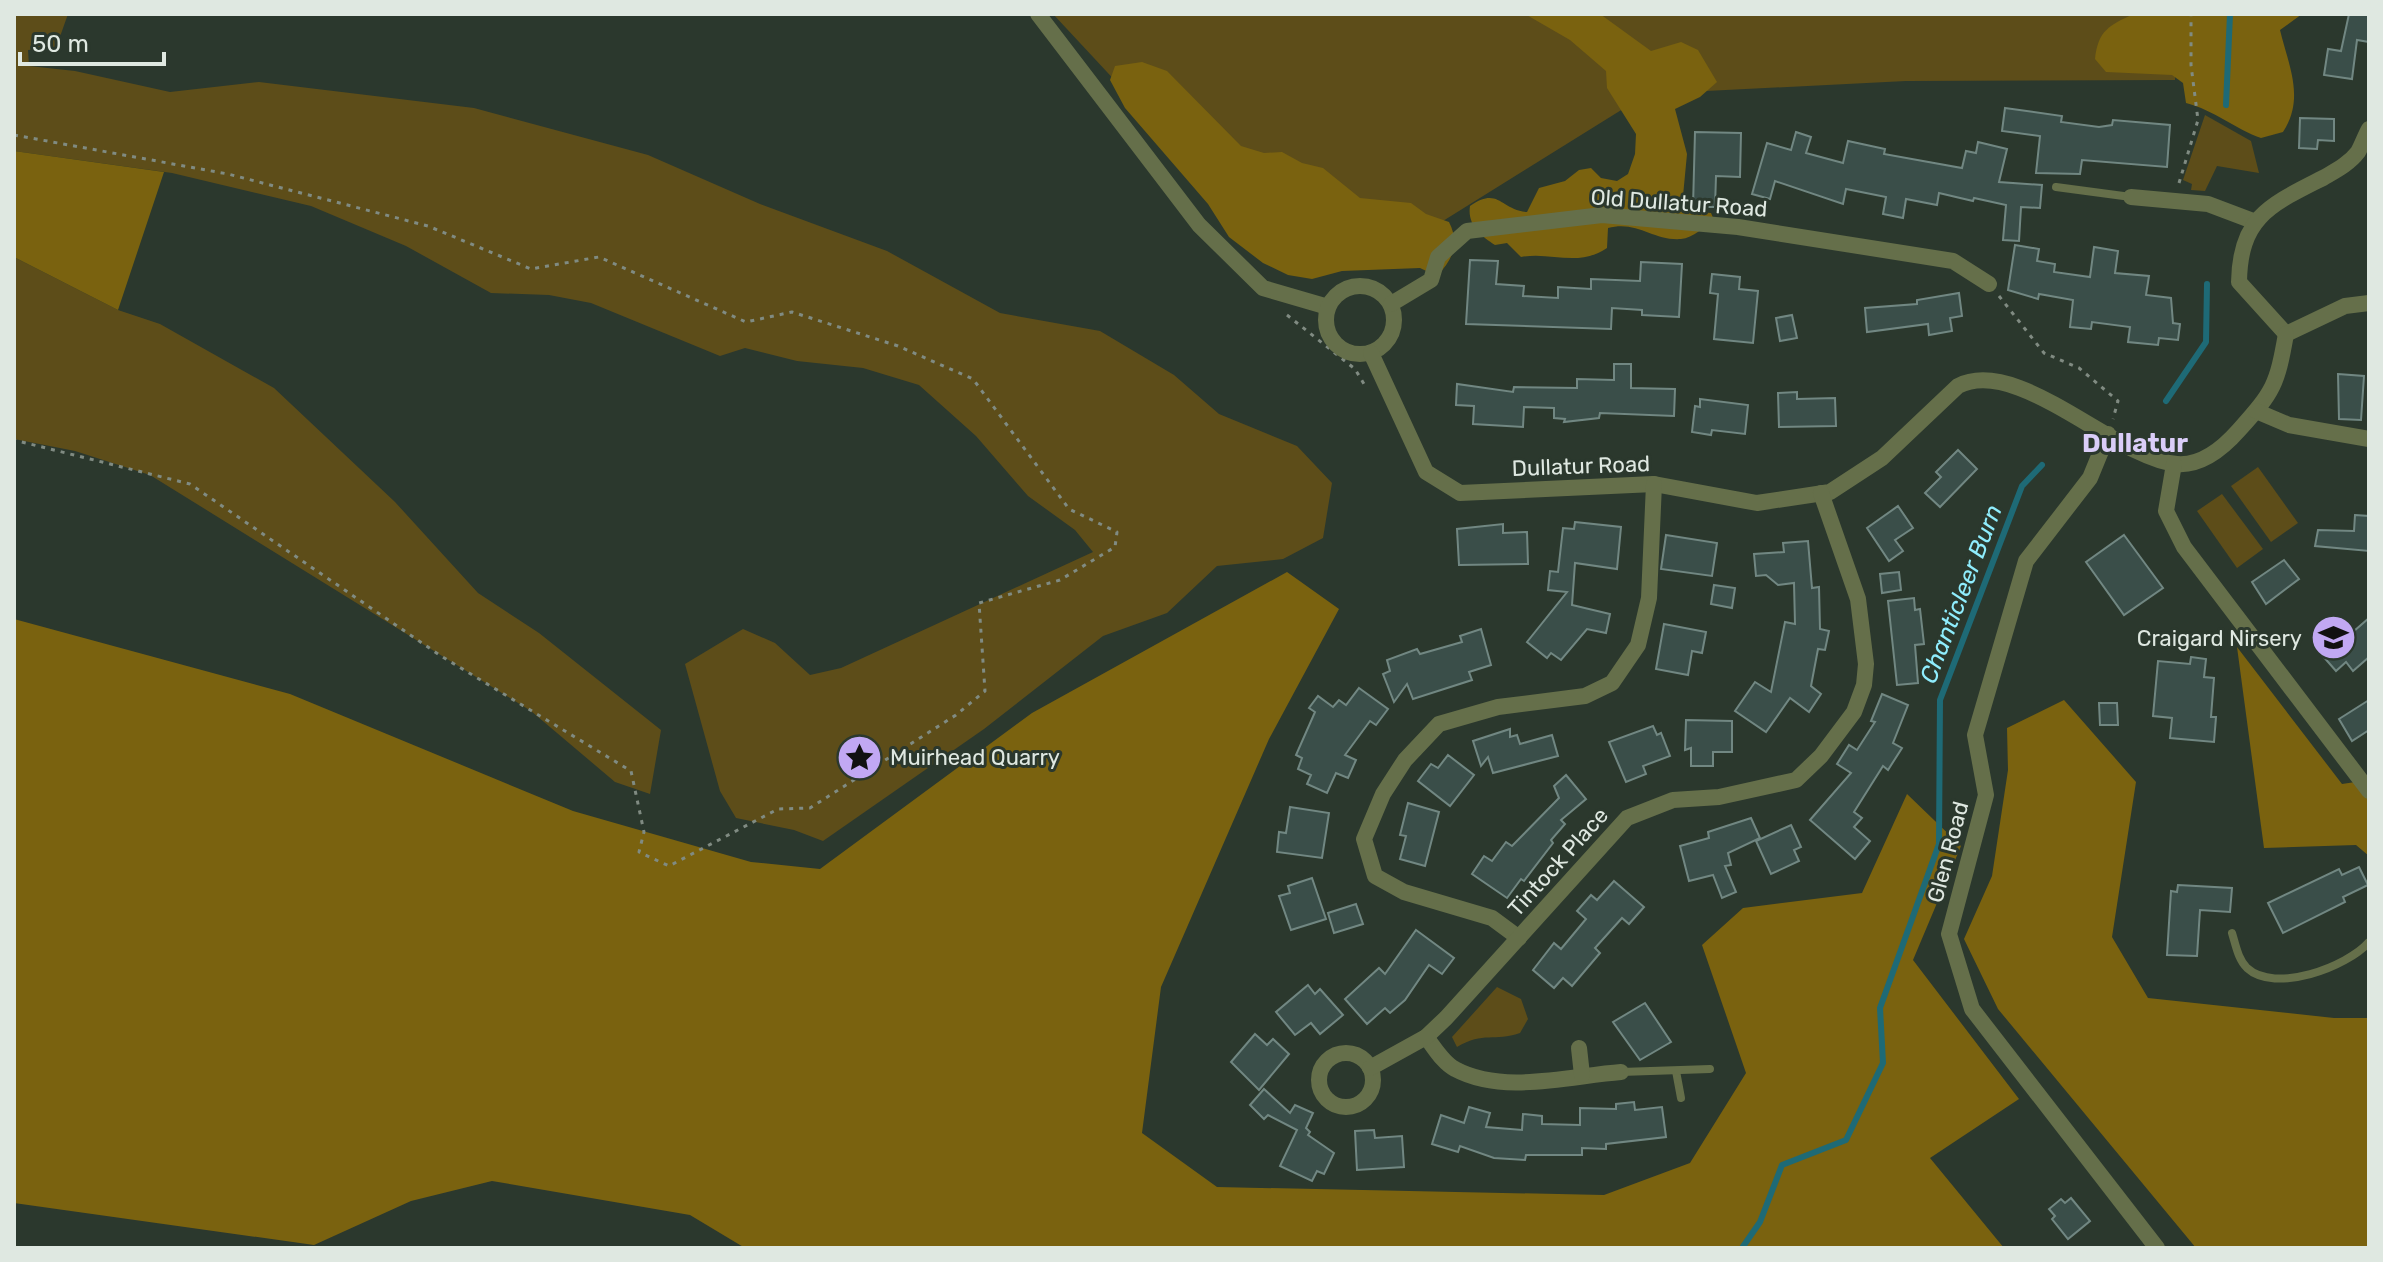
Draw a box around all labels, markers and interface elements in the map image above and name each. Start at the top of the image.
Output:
scale bar [20,16,164,66]
text: 50 m [32,30,89,58]
street label: Old Dullatur Road [1590,183,1768,223]
district label: Dullatur [2082,428,2188,459]
street label: Dullatur Road [1511,450,1651,482]
water label: Chanticleer Burn [1914,501,2008,687]
school or university icon: Craigard Nirsery [2309,614,2357,662]
place label: Craigard Nirsery [2137,625,2302,652]
place icon: Muirhead Quarry [835,733,883,781]
place label: Muirhead Quarry [890,744,1060,771]
street label: Glen Road [1922,799,1974,905]
street label: Tintock Place [1502,802,1614,922]

